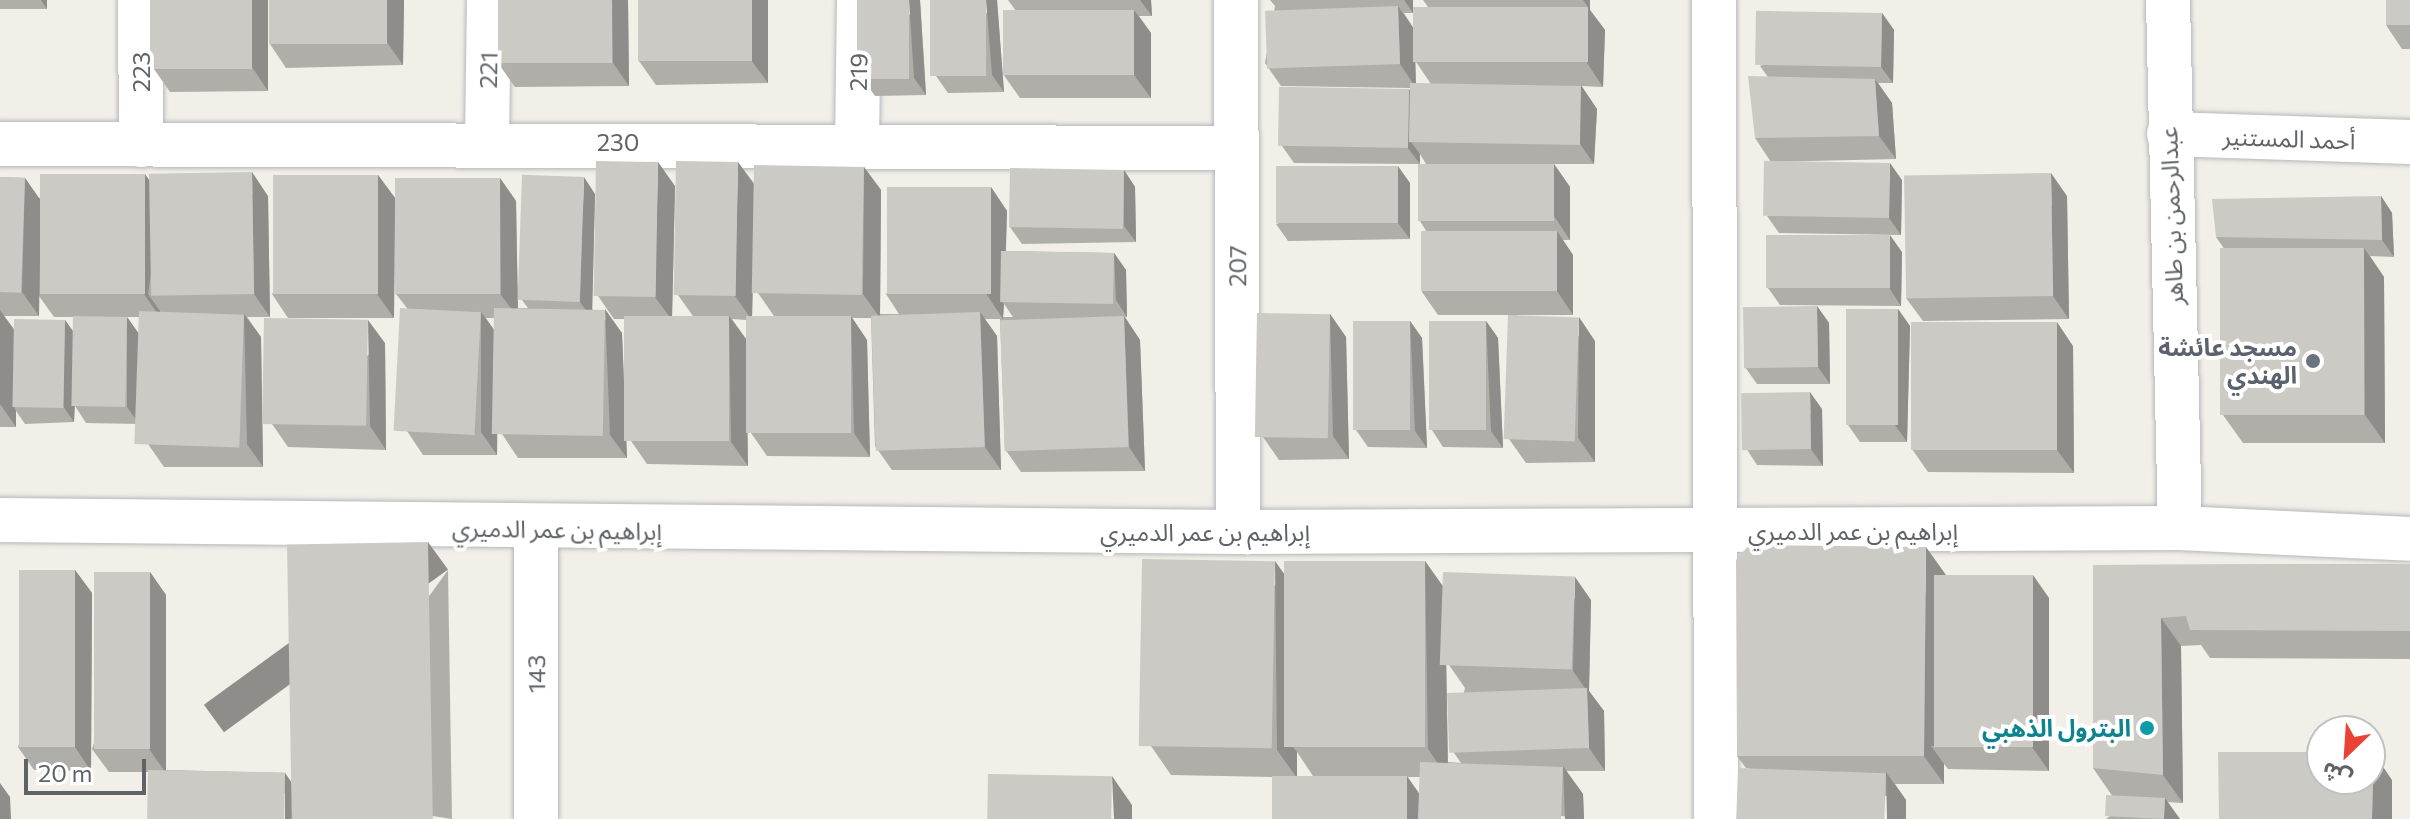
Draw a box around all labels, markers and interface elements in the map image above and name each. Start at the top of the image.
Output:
street label: 221 [473,51,503,89]
street label: 223 [127,52,155,92]
street label: 219 [843,53,873,91]
street label: أحمد المستنير [2222,121,2356,155]
street label: عبدالرحمن بن طاهر [2153,126,2189,306]
street label: 230 [597,128,639,156]
street label: 207 [1223,245,1251,287]
place label: مسجد عائشة الهندي [2158,333,2297,389]
marker: مسجد عائشة الهندي [2304,352,2322,370]
street label: إبراهيم بن عمر الدميري [452,513,662,545]
street label: إبراهيم بن عمر الدميري [1748,517,1958,545]
street label: إبراهيم بن عمر الدميري [1100,518,1310,546]
street label: 143 [522,655,550,693]
place label: البترول الذهبي [1982,714,2131,742]
north arrow [2306,715,2386,795]
marker: البترول الذهبي [2138,719,2156,737]
scale bar [28,743,150,793]
text: ش [2317,757,2356,794]
text: 20 m [38,758,92,787]

